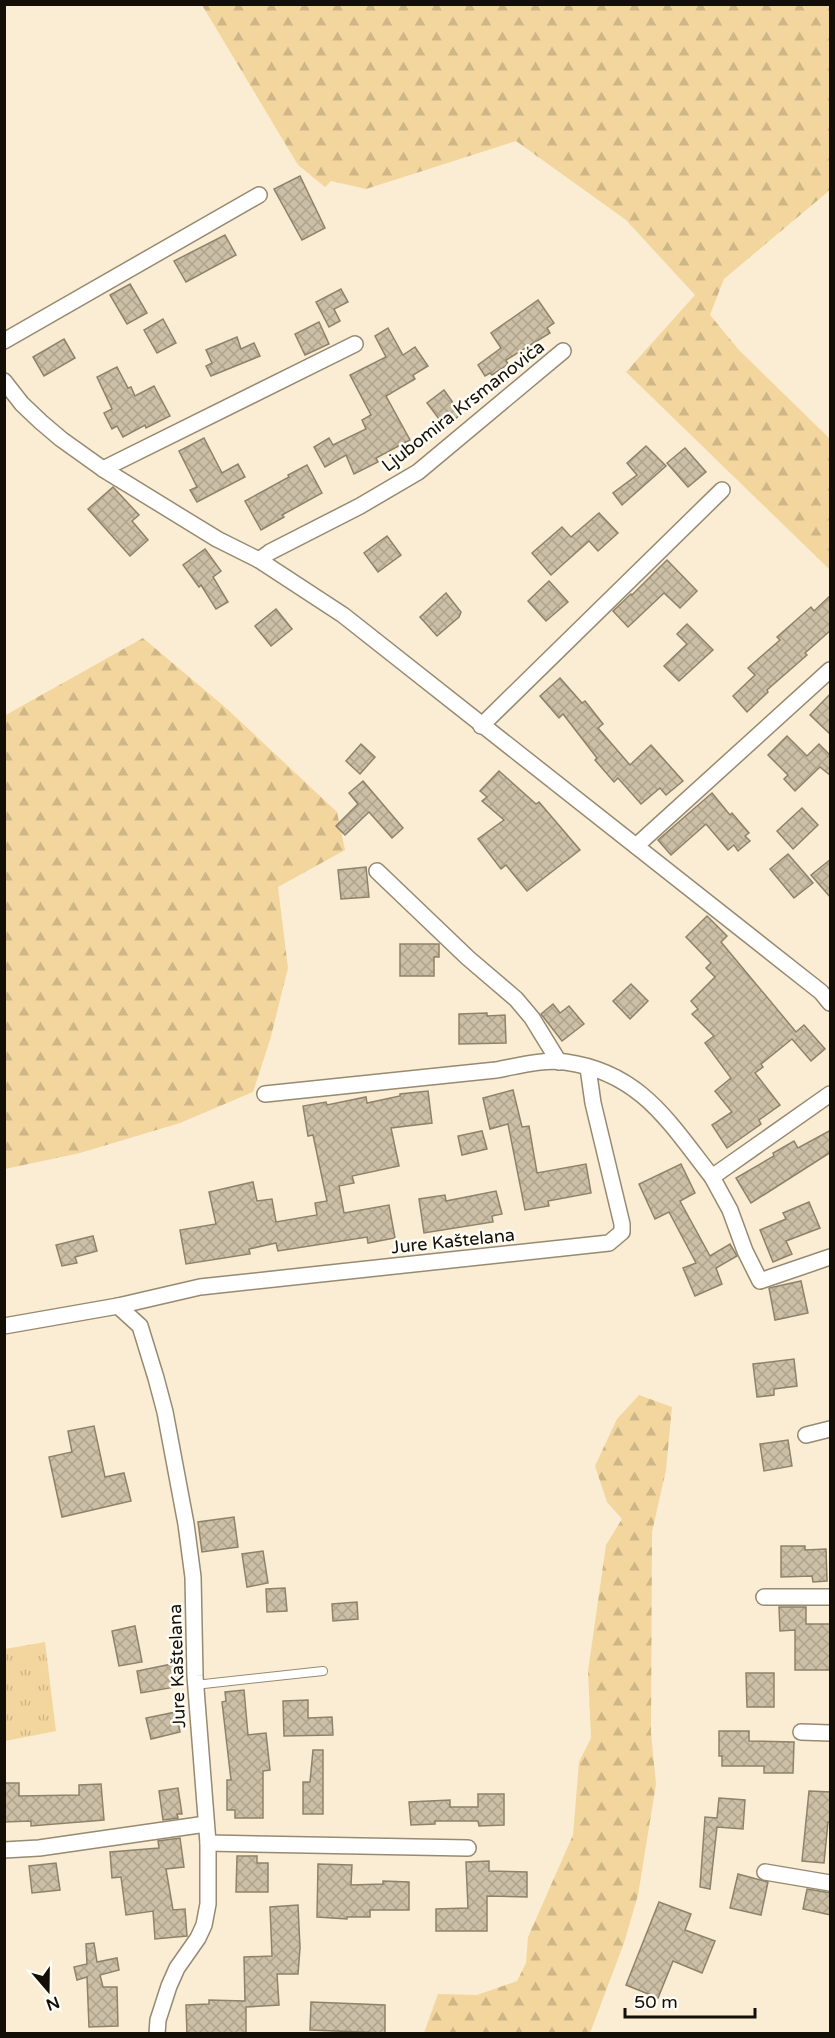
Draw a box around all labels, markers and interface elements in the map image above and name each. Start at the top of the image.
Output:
street label: Ljubomira Krsmanovića [377,336,549,476]
street label: Jure Kaštelana [390,1224,516,1258]
street label: Jure Kaštelana [164,1604,190,1728]
north arrow [18,1960,78,2020]
scale bar [625,1981,756,2019]
text: 50 m [634,1991,678,2013]
text: N [43,1992,62,2015]

